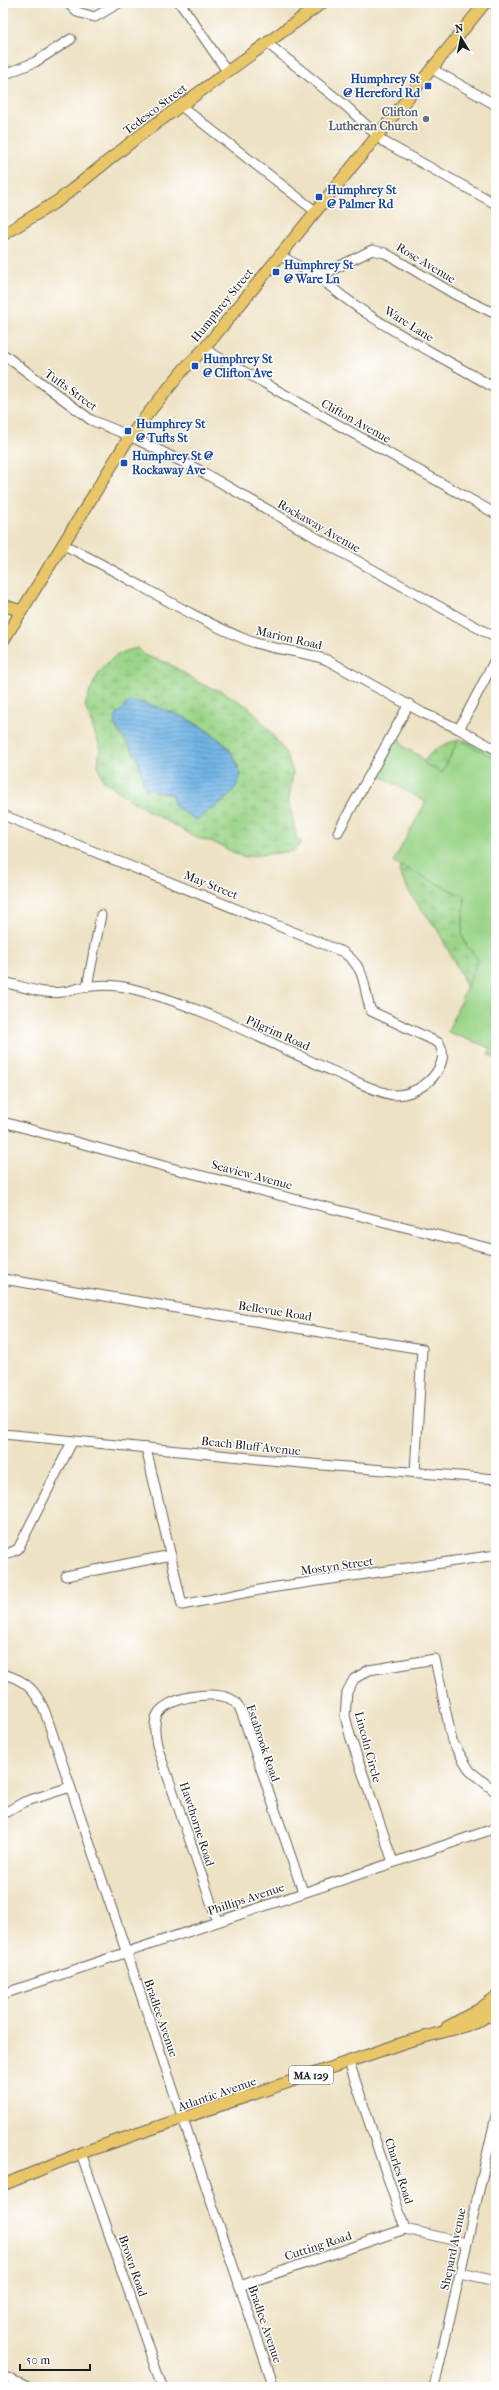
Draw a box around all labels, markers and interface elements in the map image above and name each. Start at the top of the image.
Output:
north arrow [441,18,481,58]
text: N [454,21,465,36]
place label: Humphrey St @ Hereford Rd [343,72,421,100]
street label: Tedesco Street [121,80,190,137]
marker: Humphrey St @ Hereford Rd [423,81,433,91]
place label: Clifton Lutheran Church [328,105,419,133]
marker: Clifton Lutheran Church [421,114,431,124]
place label: Humphrey St @ Palmer Rd [327,183,397,211]
marker: Humphrey St @ Palmer Rd [314,192,324,202]
street label: Rose Avenue [394,240,458,286]
place label: Humphrey St @ Ware Ln [284,258,354,286]
street label: Humphrey Street [188,265,256,345]
marker: Humphrey St @ Ware Ln [271,267,281,277]
street label: Ware Lane [381,303,436,345]
place label: Humphrey St @ Clifton Ave [203,352,273,380]
marker: Humphrey St @ Clifton Ave [190,361,200,371]
street label: Tufts Street [42,366,101,414]
street label: Clifton Avenue [319,396,393,446]
place label: Humphrey St @ Tufts St [136,417,206,445]
marker: Humphrey St @ Tufts St [123,426,133,436]
place label: Humphrey St @ Rockaway Ave [132,449,213,478]
marker: Humphrey St @ Rockaway Ave [119,458,129,468]
street label: Rockaway Avenue [275,497,363,555]
street label: Marion Road [255,624,324,652]
street label: May Street [182,868,241,902]
street label: Pilgrim Road [244,1013,313,1054]
street label: Seaview Avenue [210,1157,294,1193]
street label: Bellevue Road [237,1298,313,1324]
street label: Beach Bluff Avenue [201,1434,302,1458]
street label: Mostyn Street [300,1554,375,1578]
street label: Estabrook Road [243,1703,283,1784]
street label: Lincoln Circle [352,1710,384,1784]
street label: Hawthorne Road [177,1780,217,1868]
street label: Phillips Avenue [206,1880,286,1918]
street label: Bradlee Avenue [141,1977,181,2059]
road number: MA 129 [289,2066,333,2084]
street label: Atlantic Avenue [175,2074,258,2114]
street label: Charles Road [382,2136,416,2206]
street label: Shepard Avenue [437,2207,469,2291]
street label: Cutting Road [283,2228,354,2263]
street label: Brown Road [116,2234,150,2299]
street label: Bradlee Avenue [245,2283,285,2365]
scale bar [20,2346,90,2372]
text: 50 m [26,2353,50,2367]

